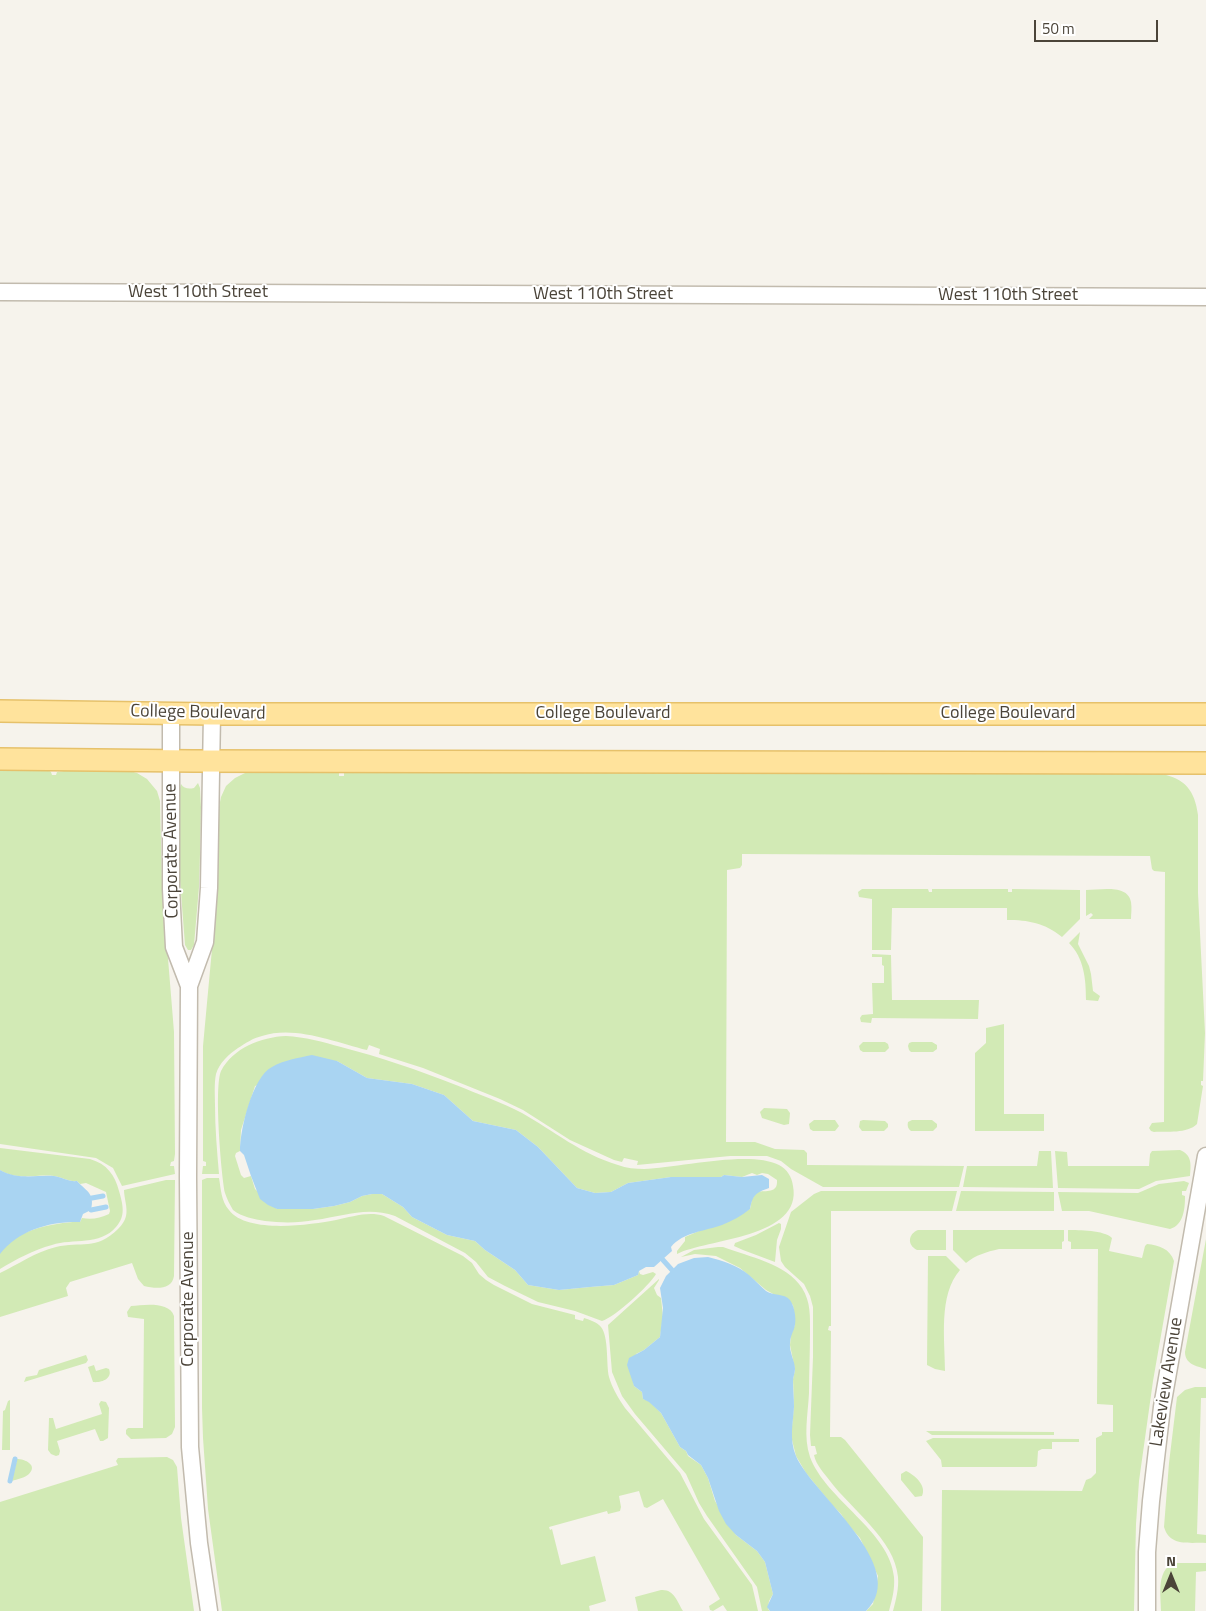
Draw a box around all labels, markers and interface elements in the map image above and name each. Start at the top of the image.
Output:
scale bar [1036,10,1160,42]
text: 50 m [1042,17,1075,40]
street label: West 110th Street [128,282,268,304]
street label: West 110th Street [533,284,673,306]
street label: West 110th Street [938,285,1078,307]
street label: College Boulevard [130,701,266,725]
street label: College Boulevard [535,703,671,725]
street label: College Boulevard [940,703,1076,725]
street label: Corporate Avenue [160,783,184,919]
street label: Corporate Avenue [178,1231,200,1367]
street label: Lakeview Avenue [1146,1316,1188,1448]
text: N [1166,1550,1176,1571]
north arrow [1146,1551,1196,1601]

